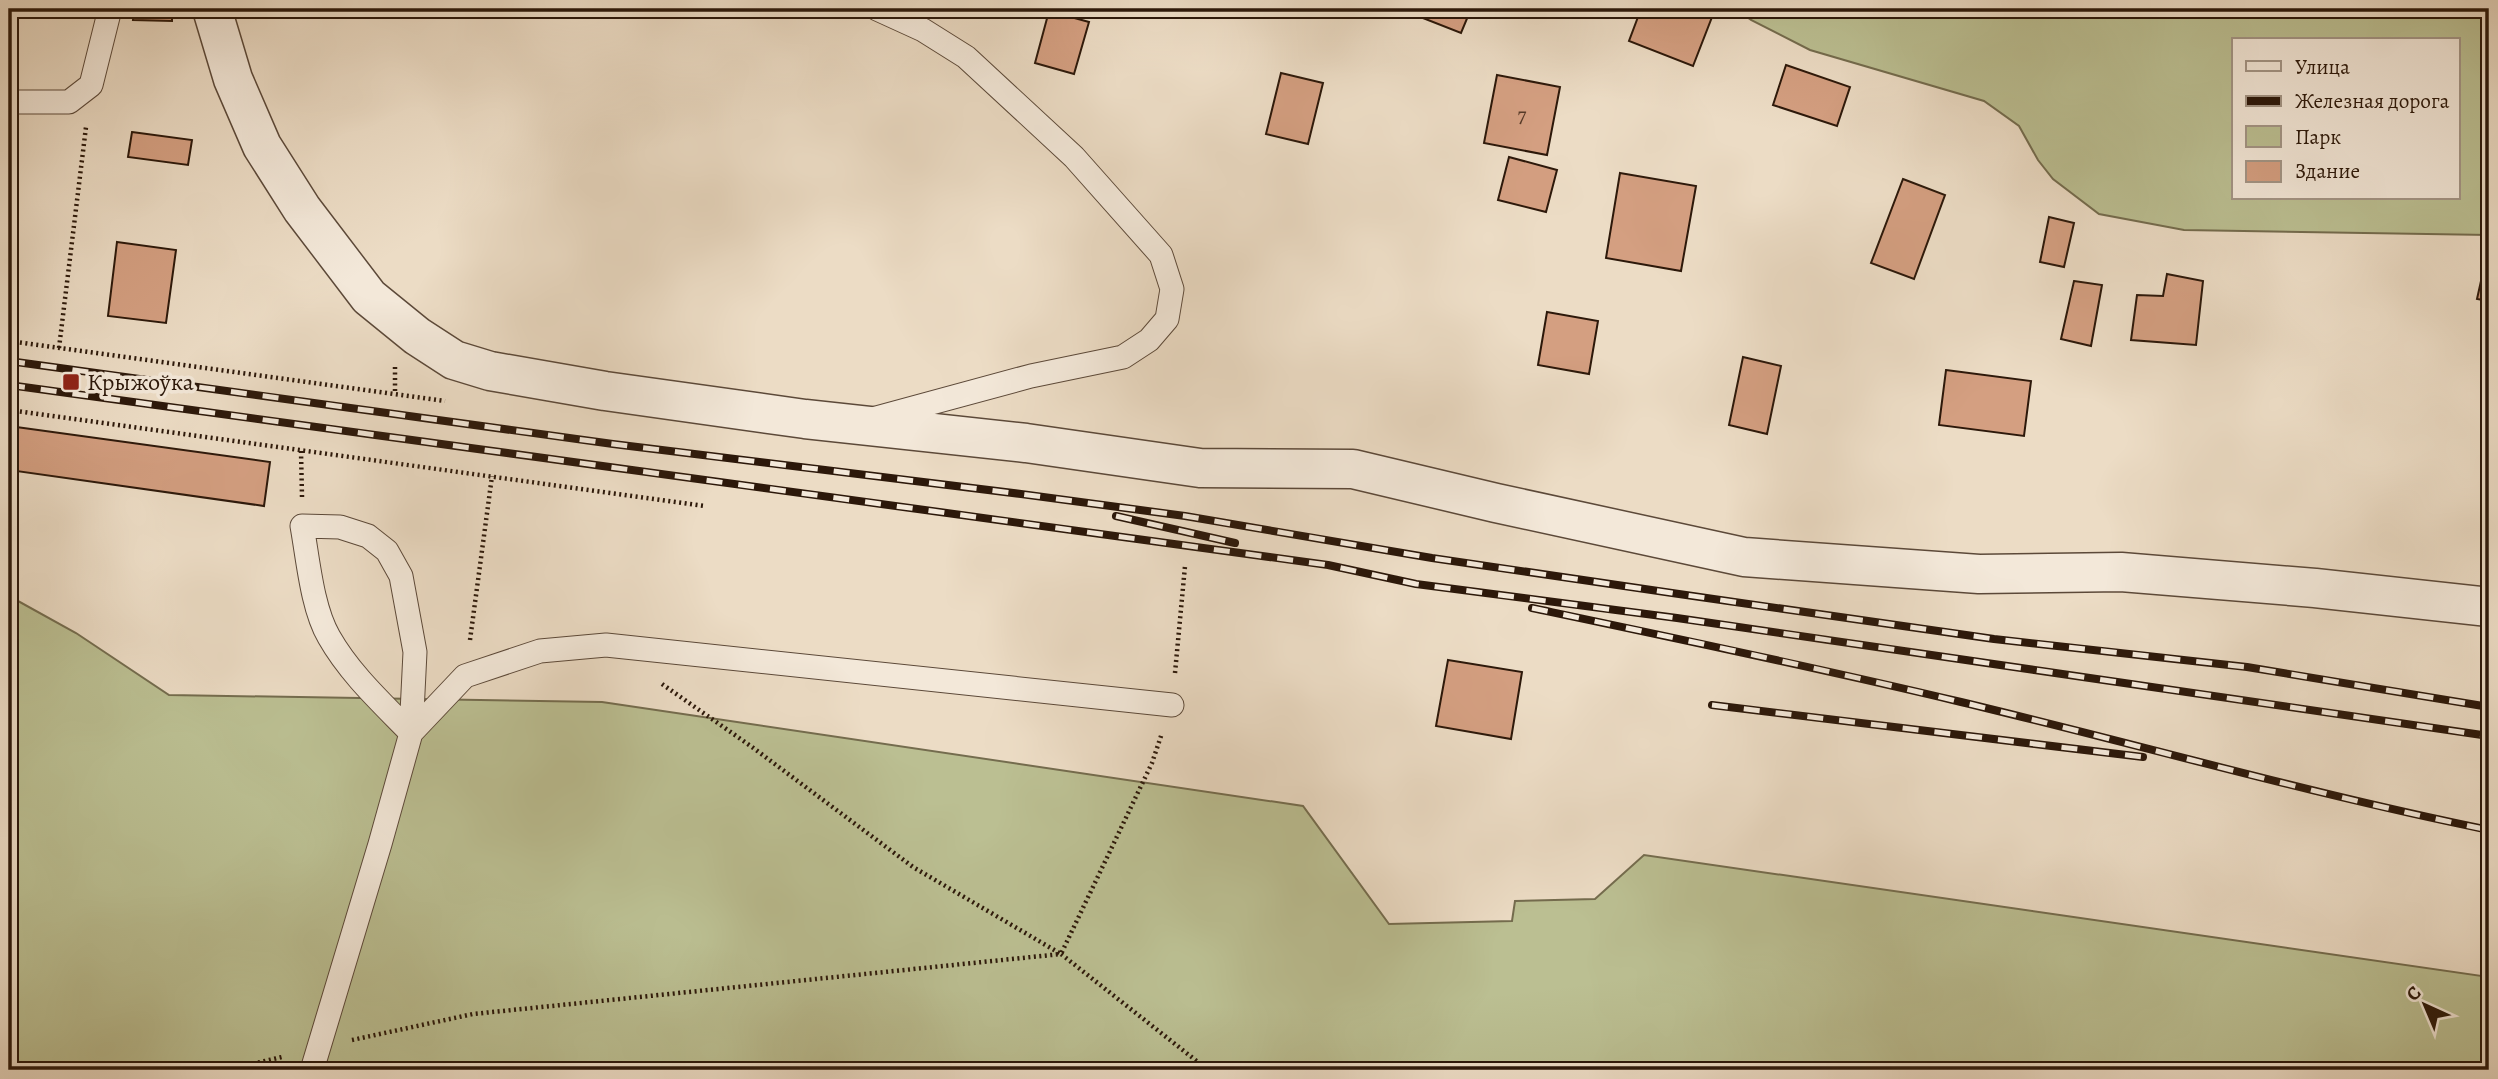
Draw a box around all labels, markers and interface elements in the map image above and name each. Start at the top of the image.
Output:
legend [2232,38,2460,200]
text: Улица [2295,53,2350,81]
text: Железная дорога [2295,87,2450,115]
house number: 7 [1518,101,1527,129]
text: Парк [2295,123,2341,151]
text: Здание [2295,157,2360,185]
place label: Крыжоўка [87,366,194,398]
marker: Крыжоўка [61,372,81,392]
north arrow [2390,970,2460,1040]
text: С [2401,980,2427,1007]

